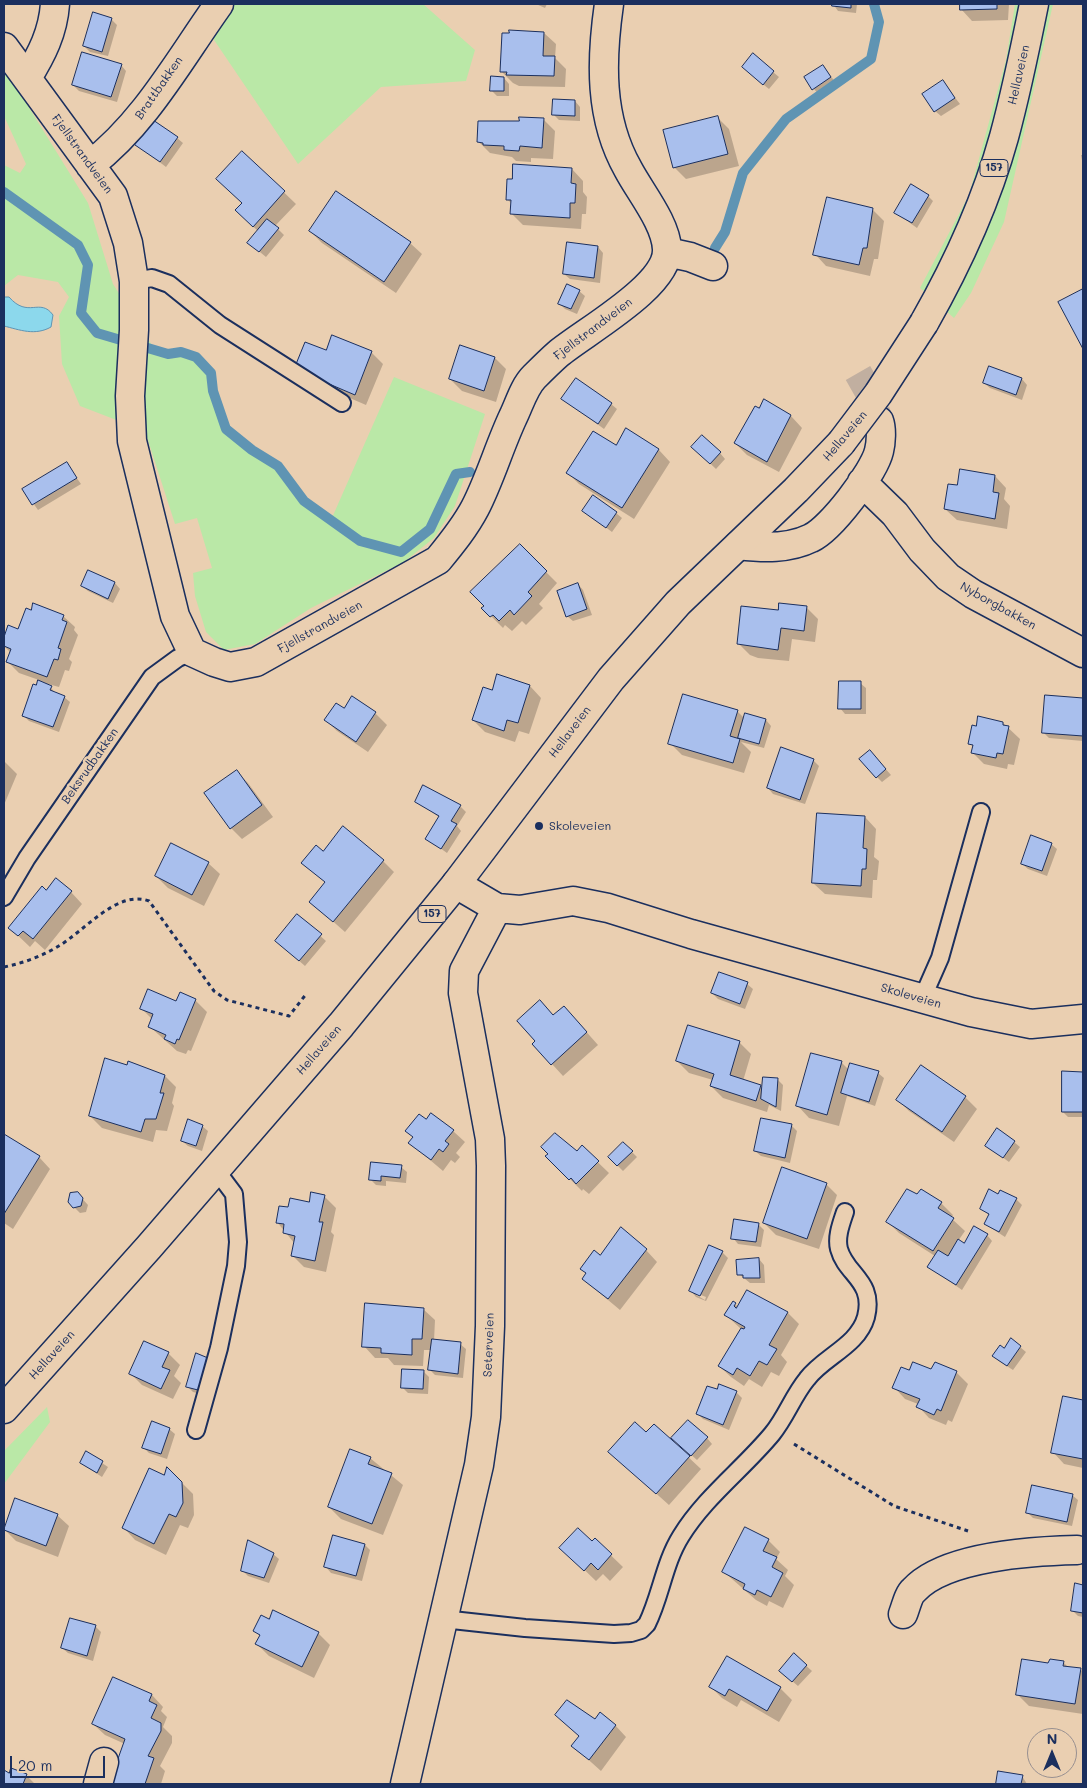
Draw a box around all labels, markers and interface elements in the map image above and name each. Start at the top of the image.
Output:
street label: Hellaveien [1005,44,1033,106]
street label: Brattbakken [132,54,186,122]
street label: Fjellstrandveien [48,112,116,196]
road number: 157 [980,160,1008,177]
street label: Fjellstrandveien [551,295,635,363]
street label: Hellaveien [820,408,870,464]
street label: Nyborgbakken [957,579,1039,633]
street label: Fjellstrandveien [275,598,365,656]
street label: Hellaveien [546,703,594,761]
street label: Beksrudbakken [59,725,121,807]
place label: Skoleveien [549,819,611,833]
marker: Skoleveien [533,820,545,832]
road number: 157 [418,906,446,922]
street label: Skoleveien [879,981,943,1011]
street label: Hellaveien [294,1022,344,1078]
street label: Seterveien [481,1313,497,1377]
street label: Hellaveien [26,1328,78,1382]
north arrow [1027,1728,1077,1778]
text: N [1047,1729,1057,1748]
scale bar [12,1746,108,1778]
text: 20 m [18,1755,52,1775]

